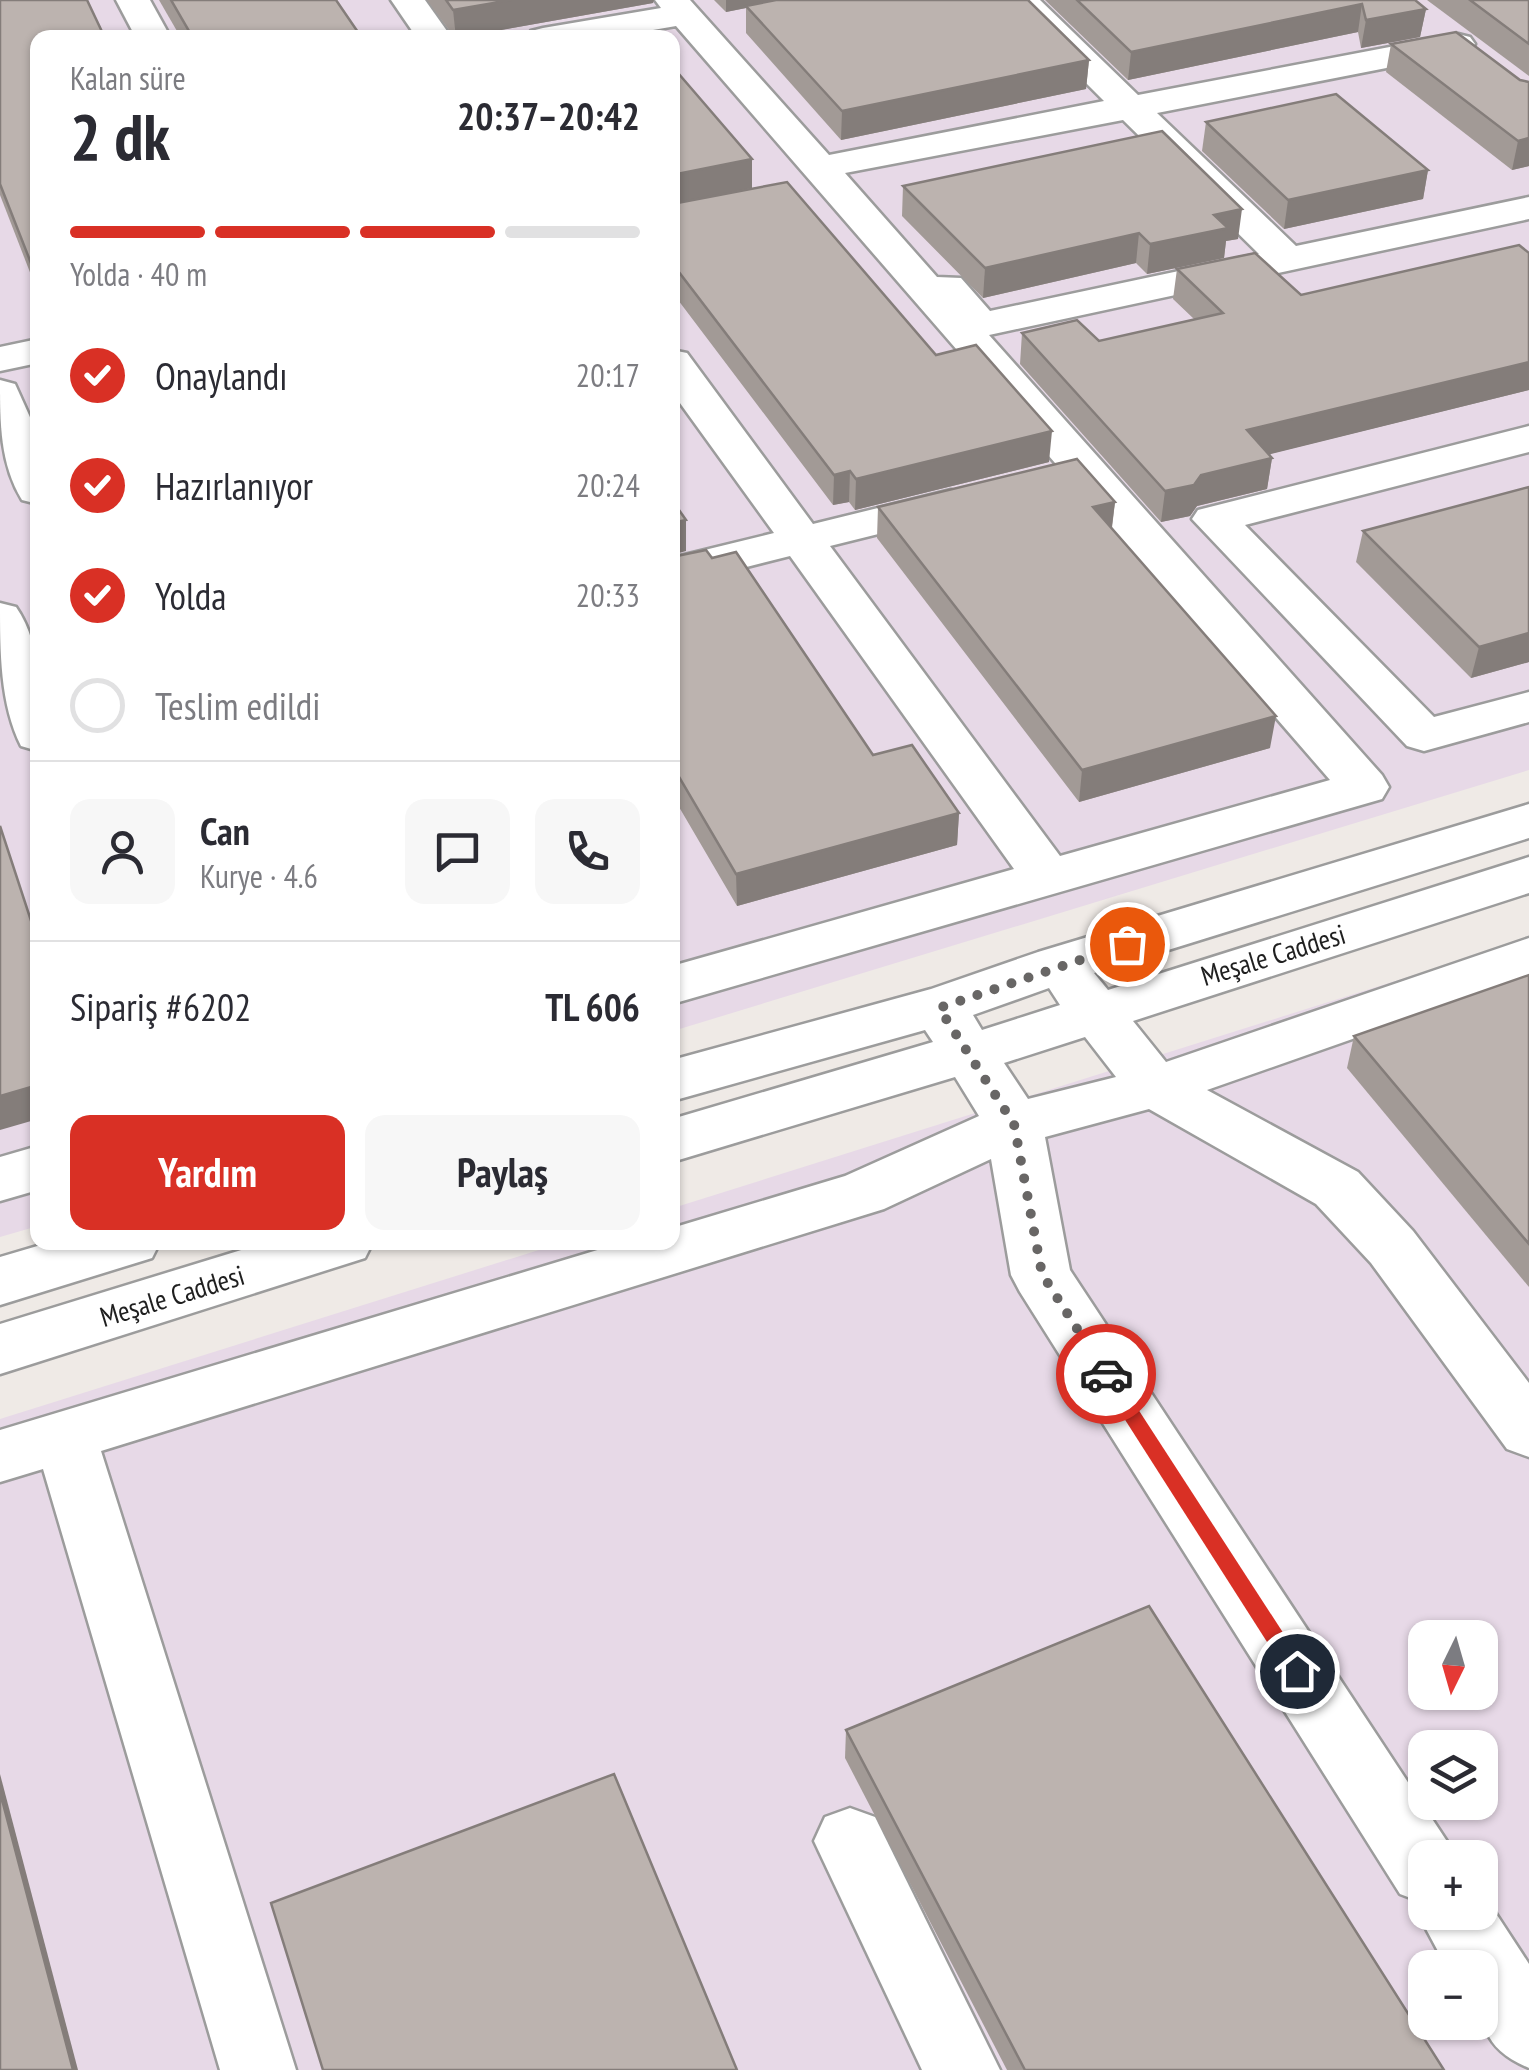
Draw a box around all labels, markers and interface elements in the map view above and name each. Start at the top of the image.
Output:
text: Kalan süre [70,57,186,99]
text: 20:37–20:42 [457,91,640,140]
text: 2 dk [70,94,170,178]
text: Yolda · 40 m [70,253,207,295]
icon: check [70,348,125,403]
text: Onaylandı [155,351,287,400]
text: 20:17 [576,354,640,396]
icon: check [70,458,125,513]
text: Hazırlanıyor [155,461,313,510]
text: 20:24 [576,464,640,506]
icon: check [70,568,125,623]
text: Yolda [155,571,226,620]
text: 20:33 [576,574,640,616]
text: Teslim edildi [155,681,320,730]
button: person [70,799,175,904]
button: chat [405,799,510,904]
button: phone [535,799,640,904]
text: Can [200,806,250,855]
text: Kurye · 4.6 [200,855,318,897]
pin [1085,902,1170,987]
street label: Meşale Caddesi [1196,915,1350,994]
icon: bag [1100,917,1155,972]
text: Sipariş #6202 [70,982,251,1031]
text: TL 606 [545,982,640,1031]
button: Yardım [70,1115,345,1230]
button: Paylaş [365,1115,640,1230]
street label: Meşale Caddesi [95,1256,249,1335]
courier [1056,1324,1156,1424]
icon: car [1079,1347,1134,1402]
north arrow [1408,1620,1498,1710]
map controls [1408,1620,1498,2040]
pin [1255,1629,1340,1714]
icon: home [1270,1644,1325,1699]
button: layers [1408,1730,1498,1820]
button: + [1408,1840,1498,1930]
button: − [1408,1950,1498,2040]

